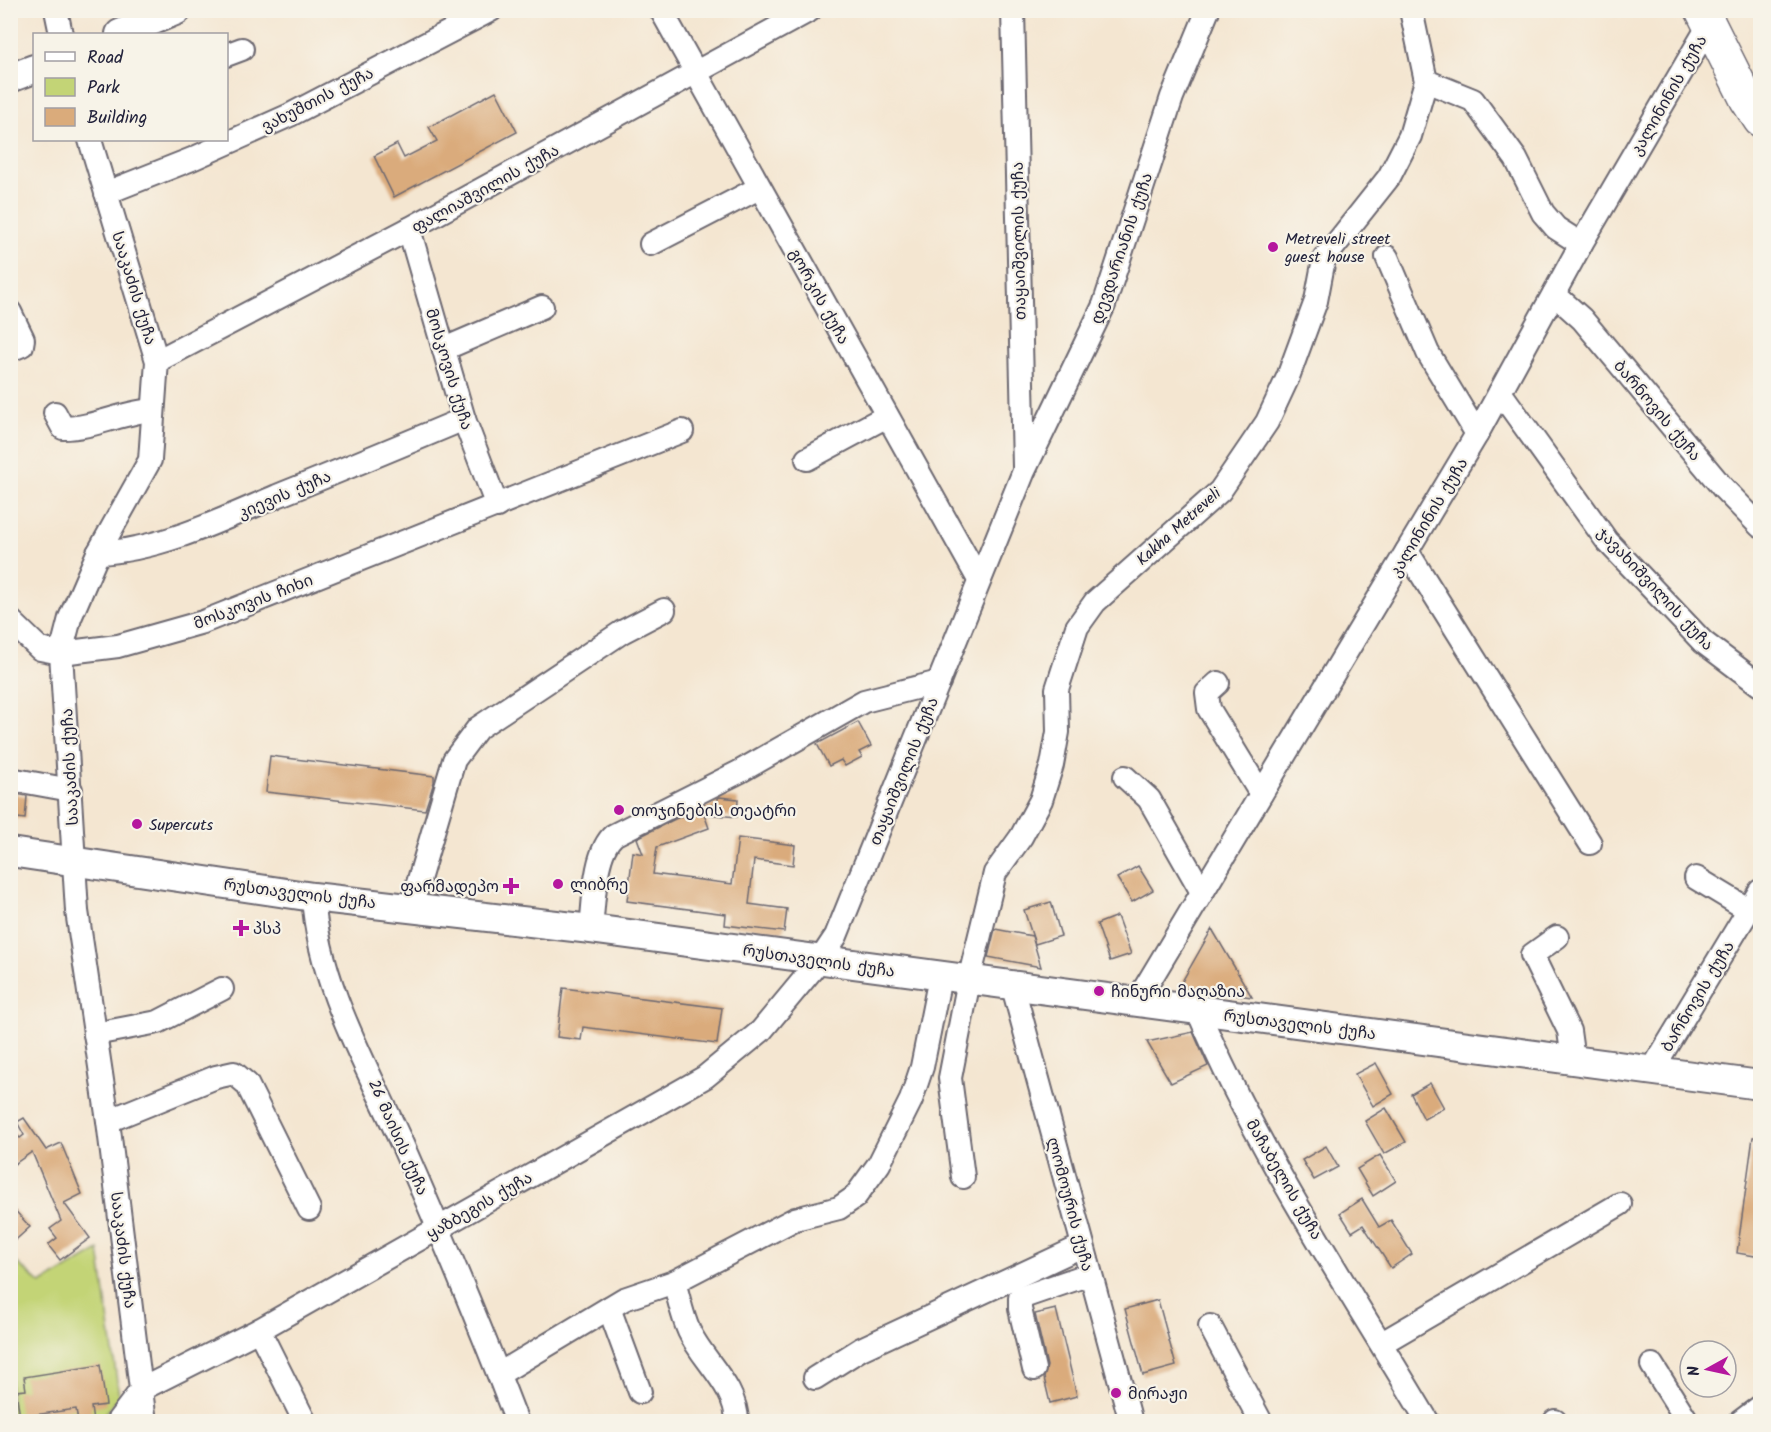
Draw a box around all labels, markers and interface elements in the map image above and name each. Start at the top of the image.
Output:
street label: კალინინის ქუჩა [1625,31,1714,161]
legend [33,33,228,141]
text: Road [87,44,124,73]
street label: ვახუშთის ქუჩა [257,61,378,139]
text: Park [87,74,120,103]
text: Building [87,104,147,133]
street label: ფალიაშვილის ქუჩა [407,138,564,240]
street label: თაყაიშვილის ქუჩა [1006,162,1033,320]
street label: დევდარიანის ქუჩა [1085,169,1160,327]
place label: Metreveli street guest house [1284,227,1391,270]
street label: სააკაძის ქუჩა [104,229,163,348]
marker: Metreveli street guest house [1266,240,1280,254]
street label: გორკის ქუჩა [782,244,855,349]
street label: მოსკოვის ქუჩა [418,306,479,433]
street label: ბარნოვის ქუჩა [1607,355,1707,467]
street label: კალინინის ქუჩა [1384,453,1475,582]
street label: კიევის ქუჩა [234,464,335,526]
street label: Kakha Metreveli [1131,481,1228,572]
street label: ჯავახიშვილის ქუჩა [1591,521,1719,657]
street label: მოსკოვის ჩიხი [190,568,317,637]
street label: თაყაიშვილის ქუჩა [863,694,946,850]
street label: სააკაძის ქუჩა [55,708,86,826]
place label: თოჯინების თეატრი [631,799,796,824]
marker: თოჯინების თეატრი [612,803,626,817]
place label: Supercuts [149,813,213,838]
marker: Supercuts [130,817,144,831]
street label: რუსთაველის ქუჩა [222,873,377,916]
place label: ლიბრე [570,873,628,898]
place label: ფარმადეპო [400,875,499,900]
marker: ლიბრე [551,877,565,891]
marker: ფარმადეპო [504,879,518,893]
place label: პსპ [253,917,281,942]
marker: პსპ [234,921,248,935]
street label: ბარნოვის ქუჩა [1655,937,1741,1057]
street label: რუსთაველის ქუჩა [741,938,896,985]
place label: ჩინური მაღაზია [1111,980,1245,1005]
marker: ჩინური მაღაზია [1092,984,1106,998]
street label: რუსთაველის ქუჩა [1222,1004,1377,1047]
street label: 26 მაისის ქუჩა [361,1076,434,1200]
street label: მაჩაბელის ქუჩა [1239,1115,1328,1245]
street label: ლომოურის ქუჩა [1040,1135,1099,1274]
street label: ყაზბეგის ქუჩა [422,1166,537,1247]
street label: სააკაძის ქუჩა [103,1190,142,1310]
north arrow [1678,1339,1738,1399]
text: N [1682,1364,1708,1378]
place label: მირაჟი [1128,1382,1188,1407]
marker: მირაჟი [1109,1386,1123,1400]

